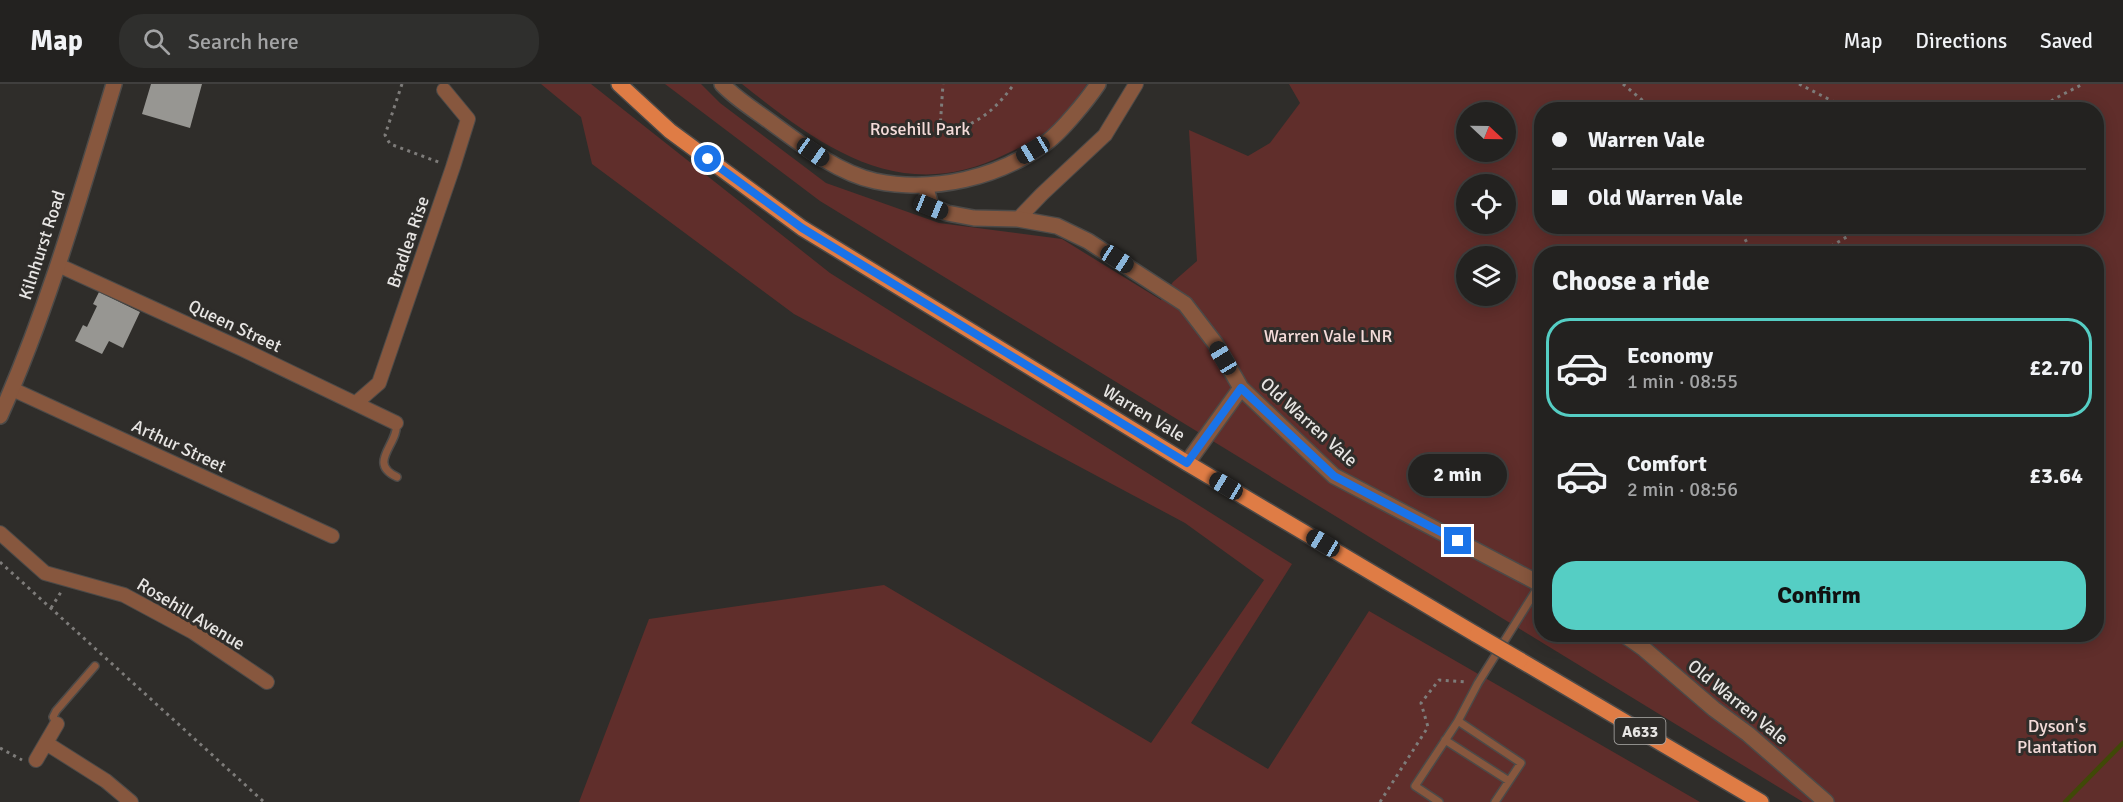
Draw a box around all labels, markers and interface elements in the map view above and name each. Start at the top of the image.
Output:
search box [119,14,539,68]
text: Map [30,24,83,58]
icon: search [140,25,173,58]
text: Search here [188,28,299,55]
text: Map [1844,28,1882,54]
text: Directions [1915,28,2007,54]
text: Saved [2040,28,2093,54]
north arrow [1456,102,1516,162]
map controls [1456,102,1516,306]
park label: Rosehill Park [870,118,970,140]
text: Warren Vale [1588,126,1705,153]
car [1013,133,1053,167]
car [793,134,833,170]
route start [694,145,721,172]
button: locate [1456,174,1516,234]
text: Old Warren Vale [1588,184,1743,211]
street label: Kilnhurst Road [14,188,70,302]
car [911,192,951,222]
street label: Bradlea Rise [382,193,434,291]
car [1097,242,1137,276]
button: layers [1456,246,1516,306]
text: Choose a ride [1552,265,1710,298]
street label: Queen Street [185,295,285,357]
park label: Warren Vale LNR [1264,325,1392,347]
car [1206,338,1240,378]
icon: car [1555,341,1609,395]
text: Economy [1627,342,1713,369]
text: £2.70 [2029,354,2083,381]
text: 1 min · 08:55 [1627,369,1738,394]
street label: Old Warren Vale [1256,373,1362,471]
street label: Warren Vale [1099,380,1189,446]
street label: Arthur Street [128,415,230,477]
icon: car [1555,449,1609,503]
text: Comfort [1627,450,1707,477]
callout: 2 min [1408,454,1508,496]
text: 2 min [1433,462,1482,487]
text: £3.64 [2029,462,2083,489]
car [1206,469,1246,503]
text: 2 min · 08:56 [1627,477,1738,502]
car [1303,526,1343,560]
route end [1444,527,1471,554]
button: Confirm [1552,561,2086,630]
street label: Rosehill Avenue [133,573,249,655]
street label: Old Warren Vale [1683,655,1793,749]
park label: Dyson's Plantation [2017,715,2097,758]
road number: A633 [1614,718,1666,744]

